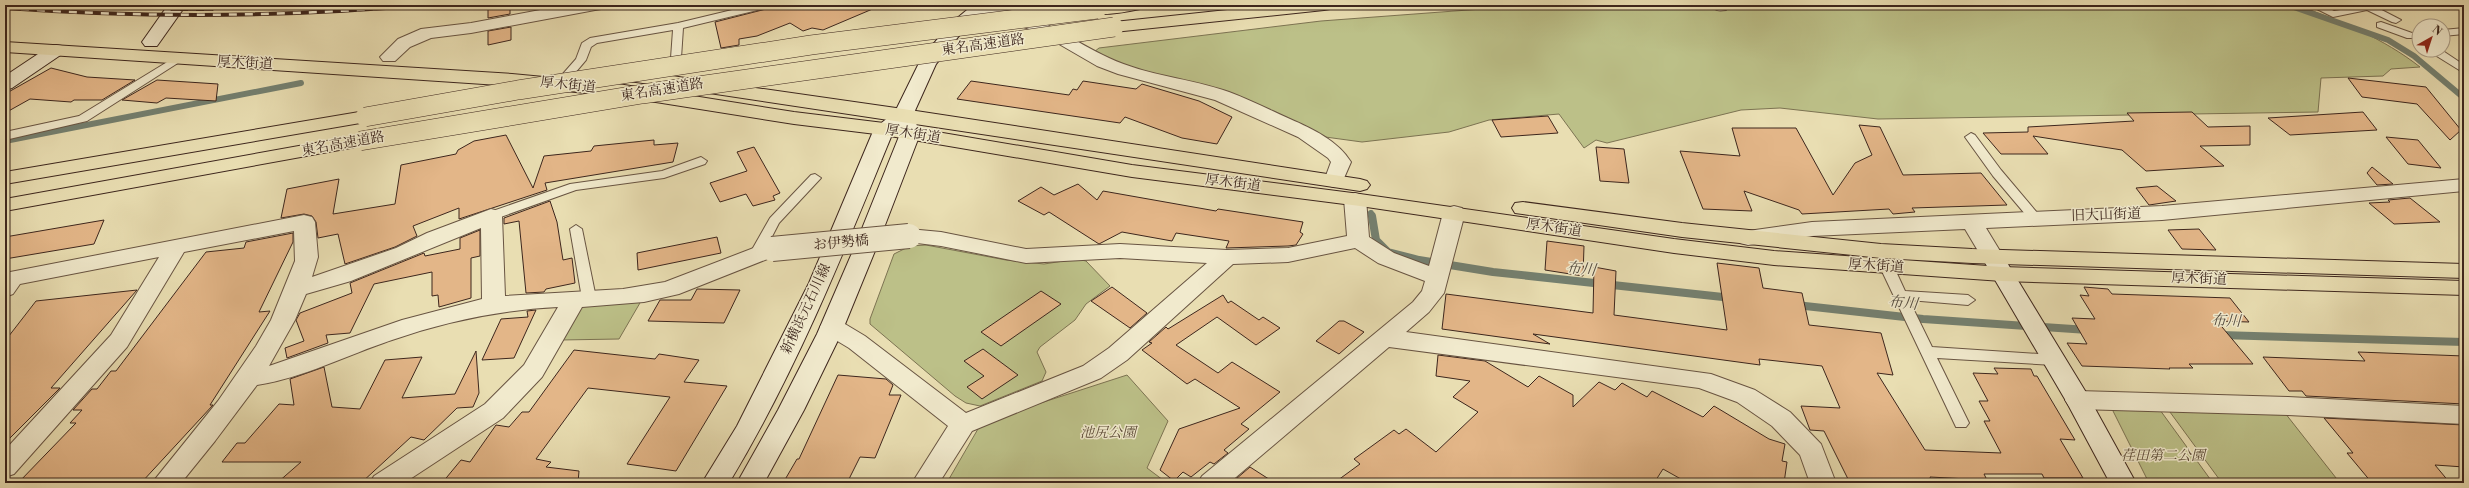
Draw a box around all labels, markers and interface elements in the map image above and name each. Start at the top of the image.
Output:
north arrow [2411,18,2451,58]
text: N [2429,23,2445,39]
street label: 東名高速道路 [940,30,1026,60]
street label: 厚木街道 [217,53,273,73]
street label: 厚木街道 [539,73,597,97]
street label: 東名高速道路 [619,75,705,105]
street label: 厚木街道 [884,121,942,147]
street label: 東名高速道路 [300,128,386,160]
street label: 厚木街道 [1204,171,1262,195]
street label: 旧大山街道 [2071,205,2141,225]
street label: 厚木街道 [1525,215,1583,241]
street label: お伊勢橋 [812,232,870,254]
street label: 厚木街道 [1847,255,1905,277]
water label: 布川 [1565,258,1599,280]
street label: 新横浜元石川線 [777,261,835,357]
street label: 厚木街道 [2171,269,2227,289]
water label: 布川 [1887,292,1921,314]
water label: 布川 [2211,311,2243,331]
park label: 池尻公園 [1080,424,1138,442]
park label: 荏田第二公園 [2121,447,2207,465]

